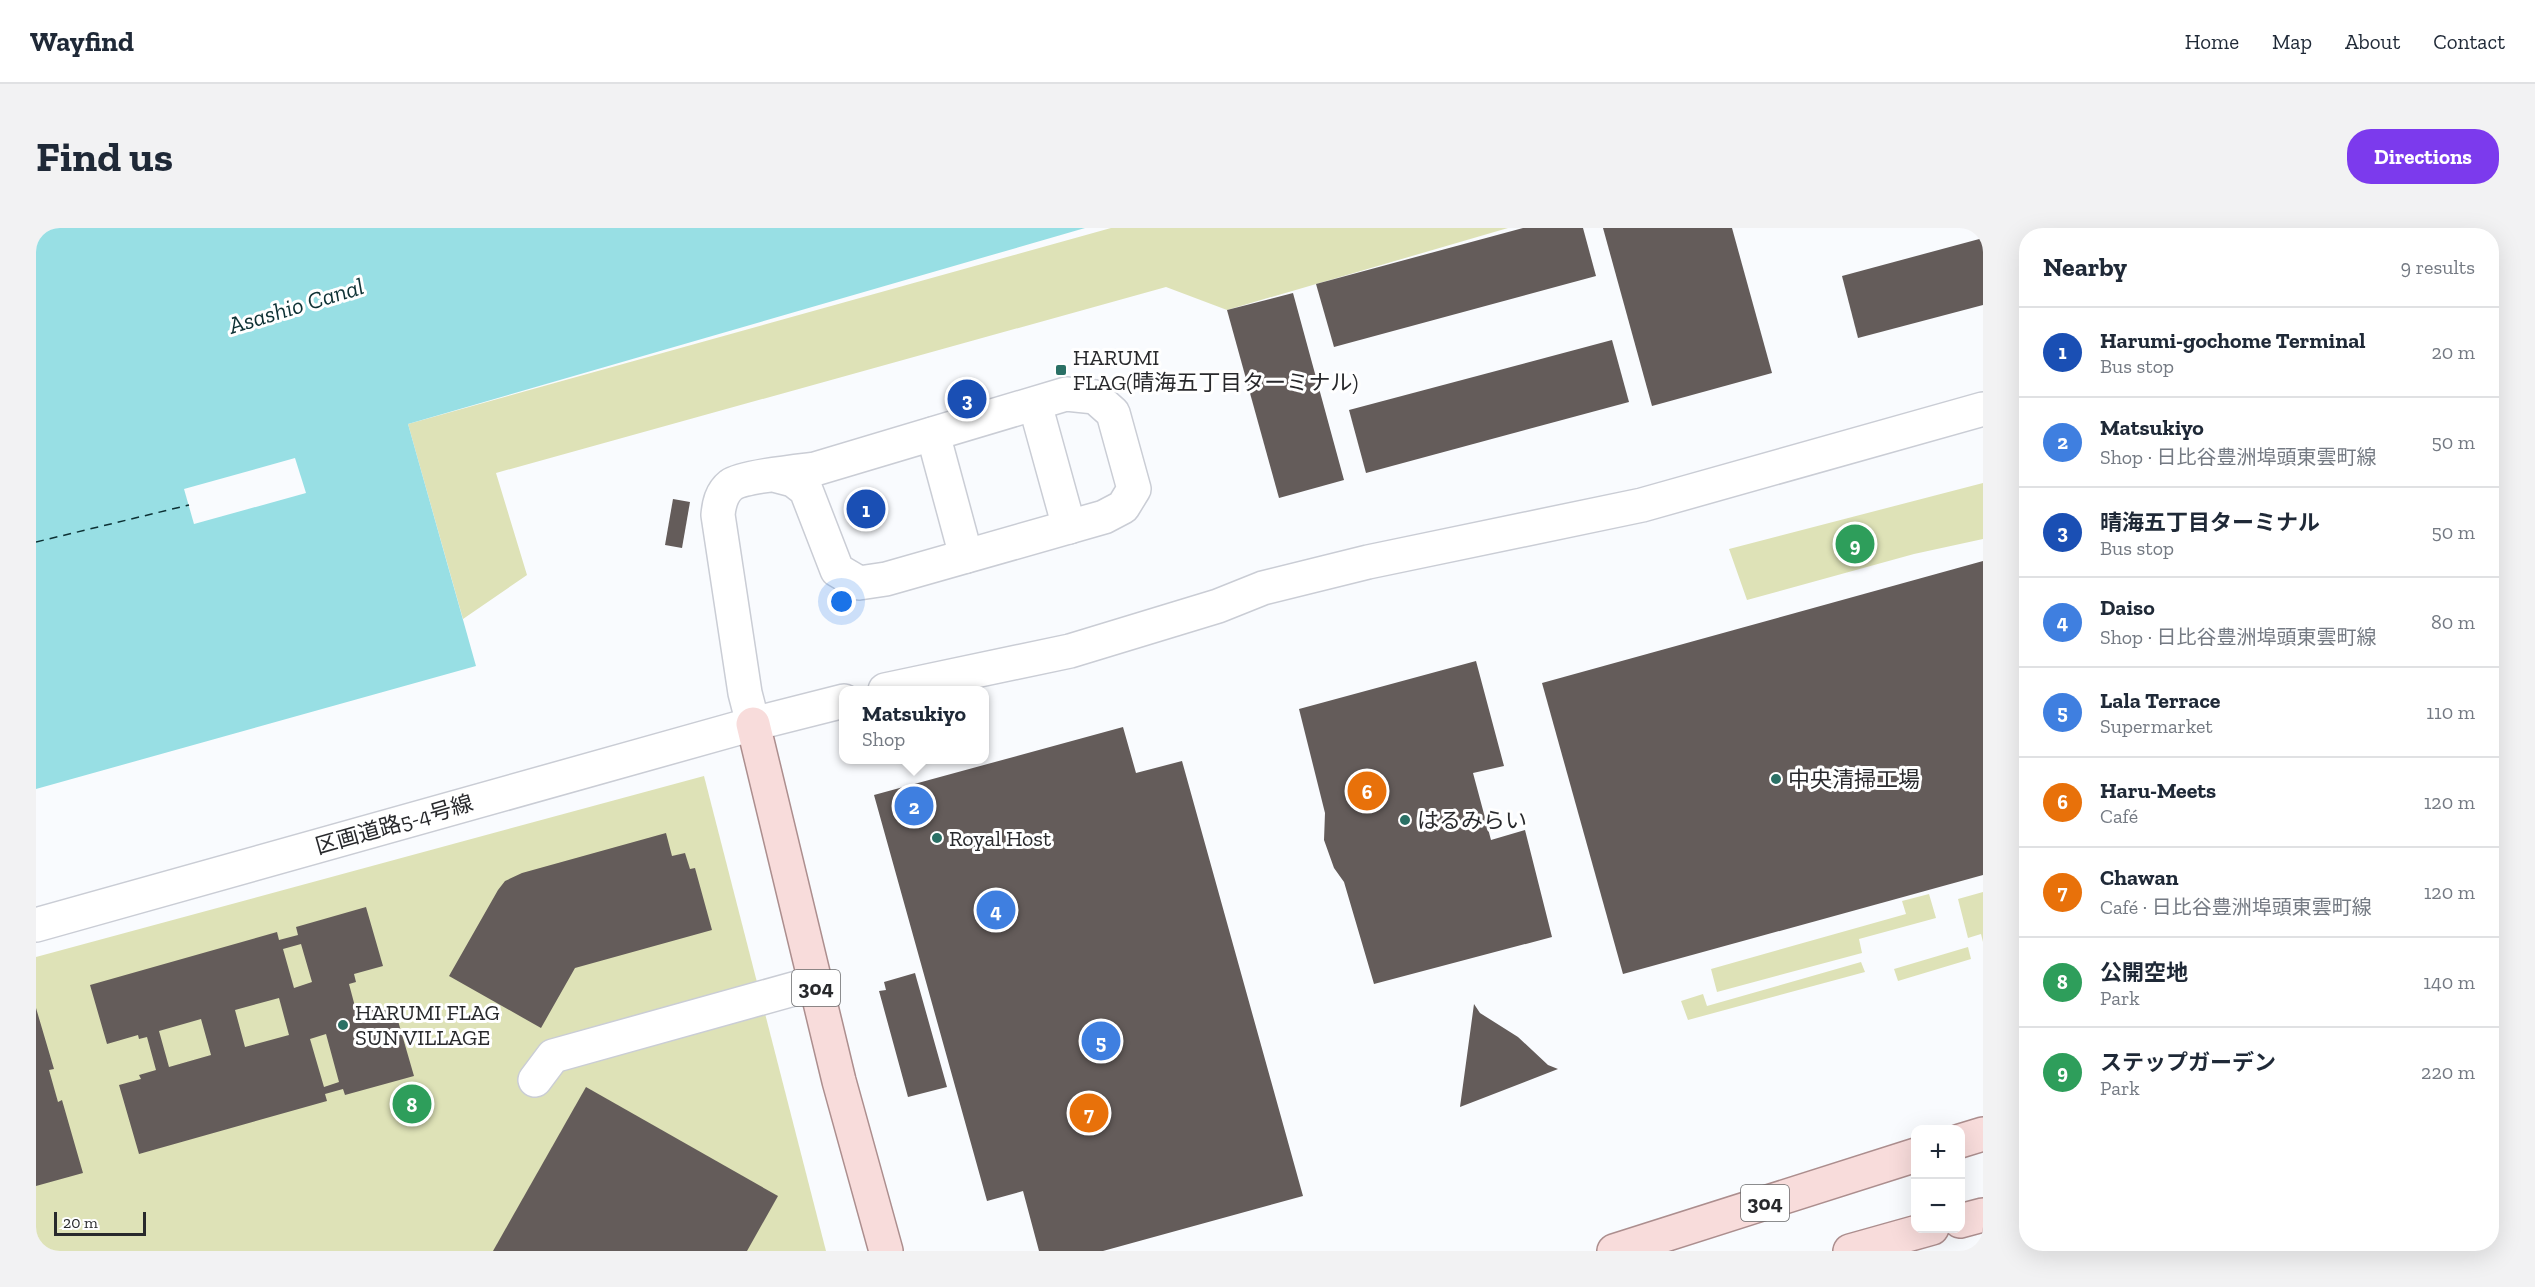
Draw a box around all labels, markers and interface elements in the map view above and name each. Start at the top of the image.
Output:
text: Wayfind [30,25,134,58]
text: Home [2185,29,2239,54]
text: Map [2272,29,2312,54]
text: About [2345,29,2400,54]
text: Contact [2433,29,2505,54]
button: Directions [2347,129,2499,184]
text: Find us [36,131,173,182]
text: Nearby [2043,251,2127,283]
text: 9 results [2401,255,2475,279]
water label: Asashio Canal [224,271,367,340]
text: Harumi-gochome Terminal [2100,327,2366,354]
text: 1 [2058,340,2067,364]
text: 20 m [2431,340,2475,364]
place label: HARUMI FLAG(晴海五丁目ターミナル) [1073,344,1358,396]
text: Bus stop [2100,354,2174,378]
marker: HARUMI FLAG(晴海五丁目ターミナル) [1054,363,1068,377]
pin: 3 [948,376,986,422]
text: Matsukiyo [2100,414,2204,441]
text: 2 [2057,430,2068,454]
text: 50 m [2431,430,2475,454]
text: Shop · 日比谷豊洲埠頭東雲町線 [2100,445,2377,469]
pin: 1 [846,486,886,532]
text: 晴海五丁目ターミナル [2100,509,2320,536]
text: 3 [2057,520,2068,544]
text: 50 m [2431,520,2475,544]
pin: 9 [1836,522,1874,566]
text: Bus stop [2100,536,2174,560]
your location [827,587,856,616]
text: Daiso [2100,594,2155,621]
text: 4 [2057,610,2068,634]
text: 80 m [2431,610,2475,634]
text: Shop · 日比谷豊洲埠頭東雲町線 [2100,625,2377,649]
popup [839,686,989,764]
text: Lala Terrace [2100,687,2220,714]
text: Matsukiyo [862,700,966,727]
text: 5 [2057,700,2068,724]
text: 110 m [2426,700,2475,724]
text: Supermarket [2100,714,2213,738]
text: Shop [862,727,905,751]
place label: 中央清掃工場 [1788,766,1920,793]
pin: 6 [1348,768,1386,814]
marker: 中央清掃工場 [1769,772,1783,786]
text: Haru-Meets [2100,777,2216,804]
pin: 2 [894,784,934,828]
street label: 区画道路5-4号線 [312,789,476,860]
text: 6 [2057,790,2068,814]
text: 120 m [2424,790,2475,814]
text: Café [2100,804,2138,828]
place label: はるみらい [1417,807,1527,834]
marker: はるみらい [1398,813,1412,827]
place label: Royal Host [949,825,1052,852]
marker: Royal Host [930,831,944,845]
text: Chawan [2100,864,2179,891]
text: 7 [2058,880,2067,904]
text: 120 m [2424,880,2475,904]
pin: 4 [976,888,1016,932]
text: Café · 日比谷豊洲埠頭東雲町線 [2100,895,2372,919]
text: 公開空地 [2100,959,2188,986]
road number: 304 [792,970,840,1006]
text: 8 [2057,970,2068,994]
text: 140 m [2423,970,2475,994]
text: Park [2100,986,2140,1010]
place label: HARUMI FLAG SUN VILLAGE [355,999,500,1051]
marker: HARUMI FLAG SUN VILLAGE [336,1018,350,1032]
pin: 5 [1082,1018,1120,1064]
text: ステップガーデン [2100,1049,2276,1076]
text: 9 [2057,1060,2068,1084]
text: 220 m [2421,1060,2475,1084]
text: Park [2100,1076,2140,1100]
pin: 8 [392,1082,431,1126]
pin: 7 [1070,1090,1108,1136]
map controls [1911,1125,1965,1233]
button: + [1911,1125,1965,1179]
button: − [1911,1179,1965,1233]
road number: 304 [1741,1185,1789,1221]
scale bar [54,1209,146,1236]
text: 20 m [63,1213,98,1232]

